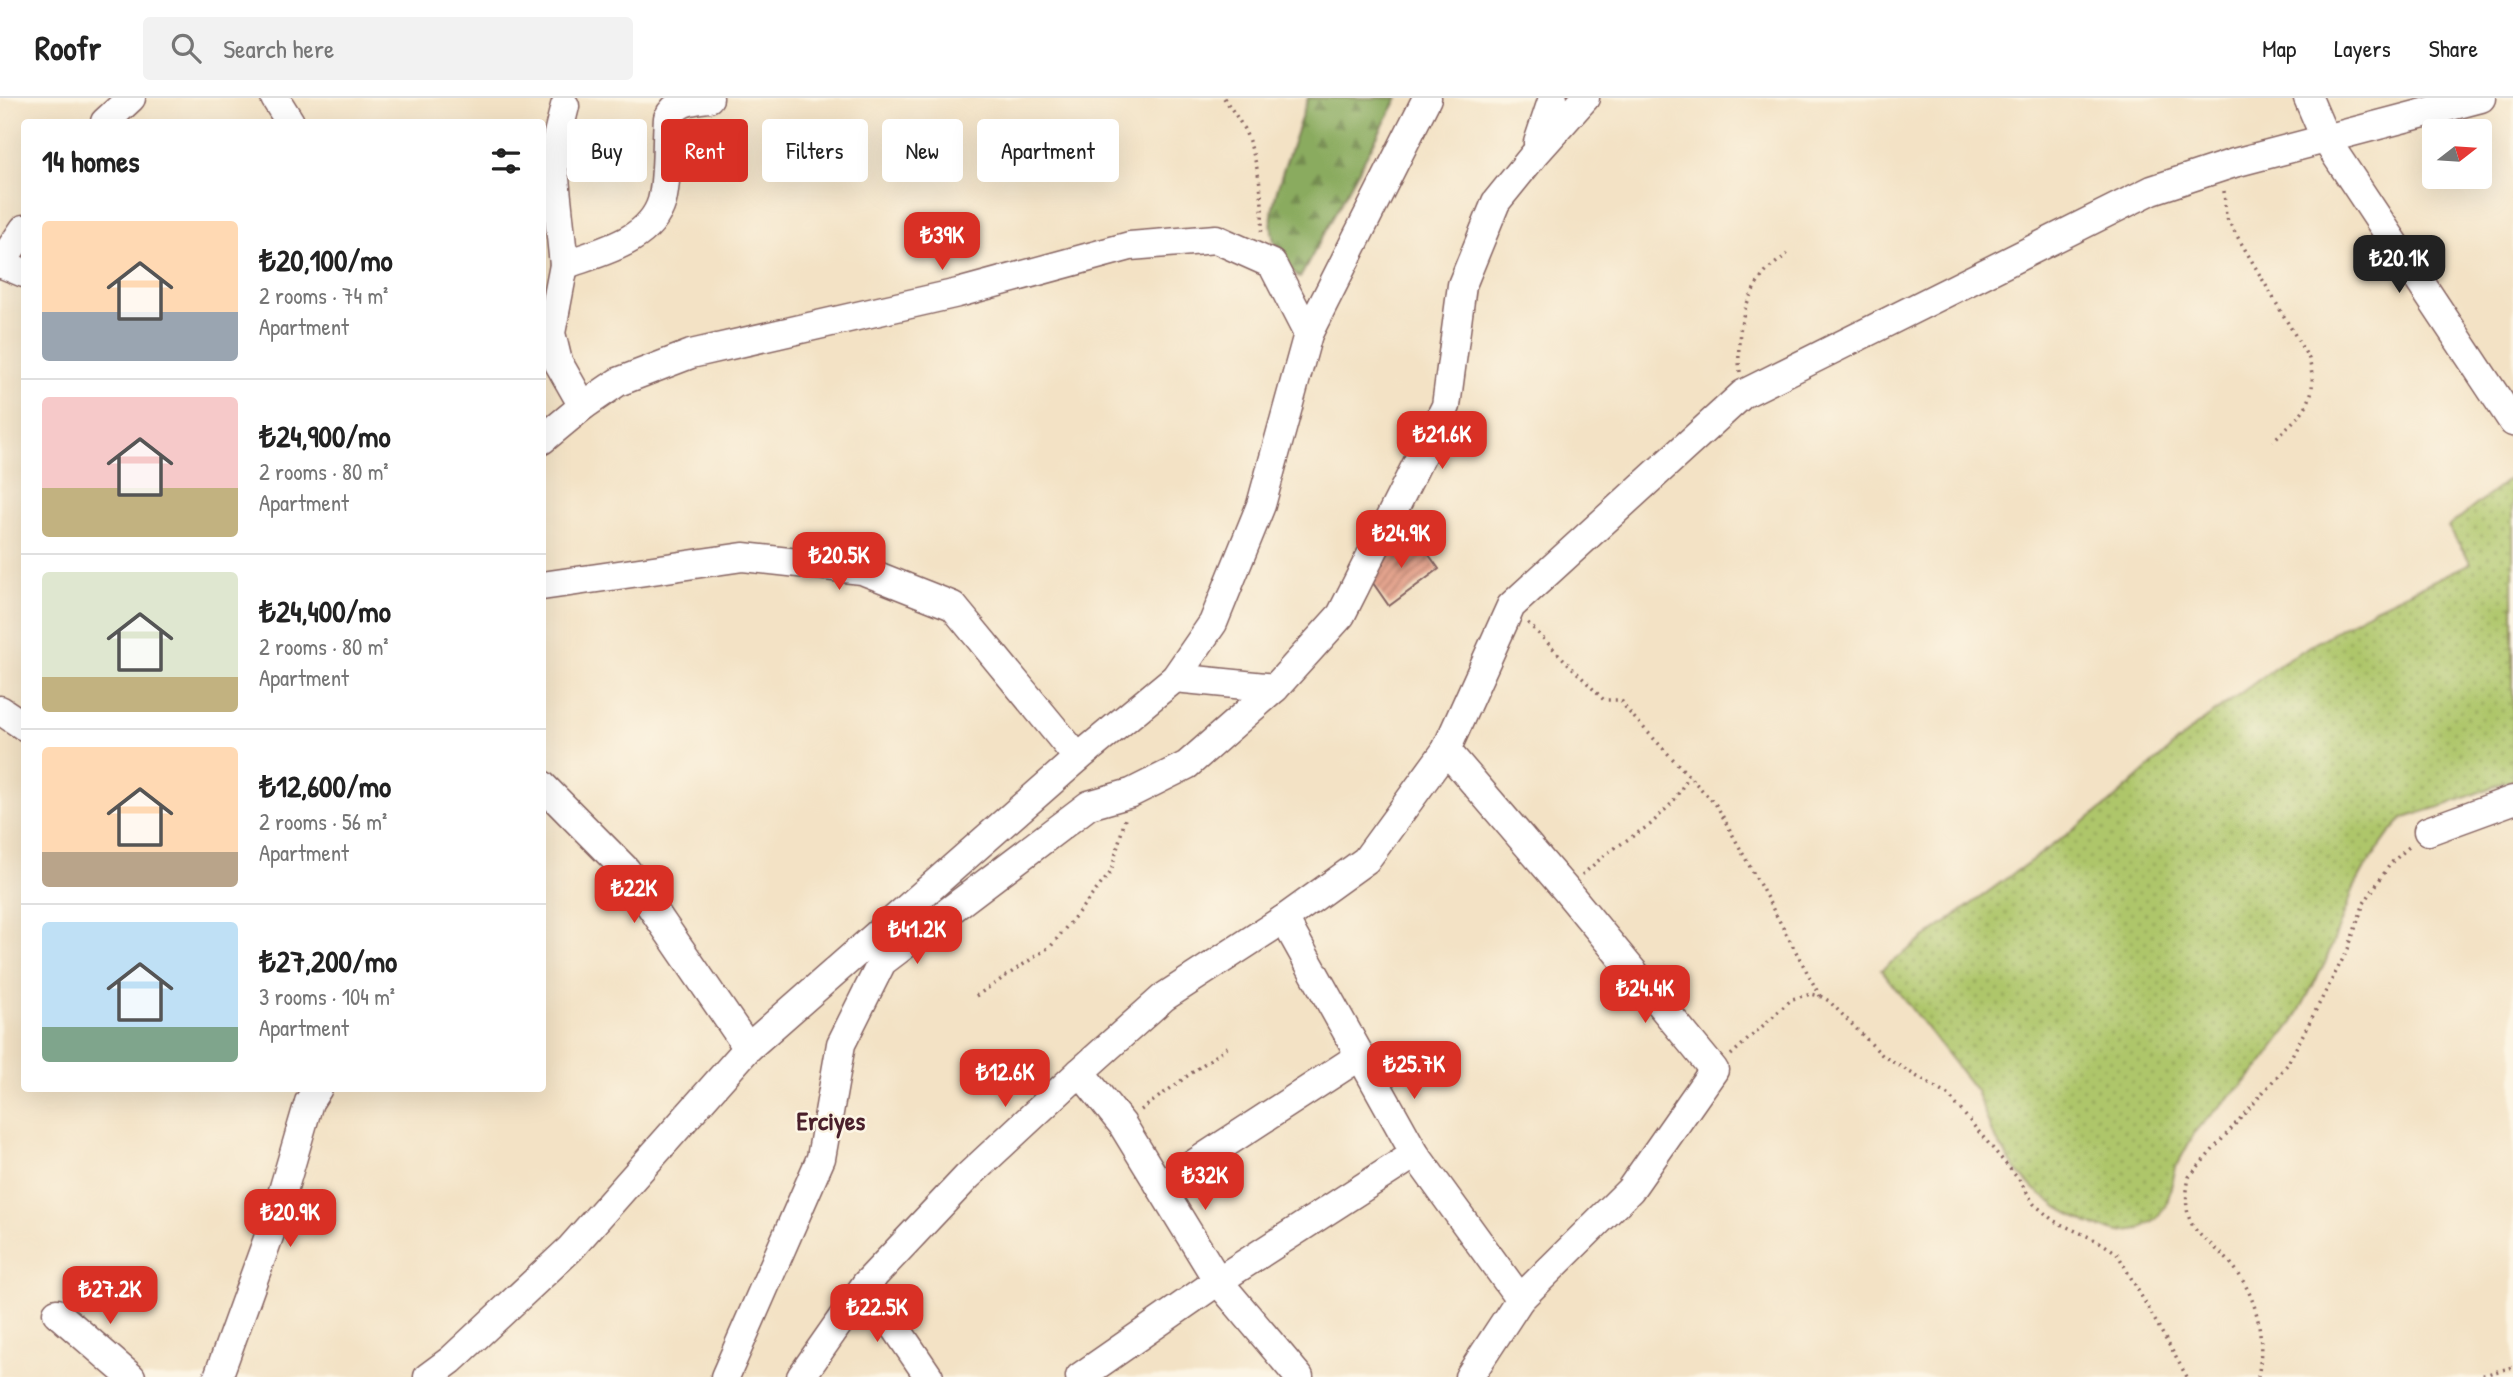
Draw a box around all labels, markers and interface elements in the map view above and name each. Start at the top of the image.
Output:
search box [143,17,633,80]
text: Roofr [35,26,101,70]
icon: search [167,29,205,67]
text: Search here [223,31,334,66]
text: Map [2262,32,2296,64]
text: Layers [2334,32,2391,64]
text: Share [2429,32,2478,64]
chip: Buy [567,119,647,182]
chip: Rent [661,119,748,182]
chip: Filters [762,119,868,182]
chip: New [882,119,963,182]
chip: Apartment [977,119,1119,182]
north arrow [2422,119,2492,189]
map controls [2422,119,2492,189]
text: 14 homes [42,141,140,181]
icon: filters [487,142,525,180]
pin: ₺39K [901,212,983,272]
text: ₺39K [920,219,964,250]
pin: ₺20.1K [2342,236,2456,295]
text: ₺20,100/mo [259,240,393,280]
text: ₺20.1K [2369,242,2429,273]
icon: home [98,249,182,333]
text: 2 rooms · 74 m² [259,280,388,311]
text: Apartment [259,311,349,342]
pin: ₺21.6K [1385,412,1499,471]
text: ₺24,900/mo [259,416,391,456]
text: ₺21.6K [1413,418,1471,449]
icon: home [98,425,182,509]
text: 2 rooms · 80 m² [259,456,389,487]
text: Apartment [259,487,349,518]
pin: ₺24.9K [1344,510,1458,570]
text: ₺24.9K [1372,517,1430,548]
pin: ₺20.5K [782,532,896,592]
text: ₺20.5K [809,539,869,570]
text: ₺24,400/mo [259,591,391,631]
icon: home [98,600,182,684]
text: 2 rooms · 80 m² [259,631,389,662]
text: Apartment [259,662,349,693]
text: ₺12,600/mo [259,766,391,806]
icon: home [98,775,182,859]
text: 2 rooms · 56 m² [259,806,387,837]
text: Apartment [259,837,349,868]
pin: ₺22K [593,866,675,925]
text: ₺22K [611,872,657,903]
pin: ₺41.2K [860,906,974,966]
text: ₺41.2K [888,913,946,944]
text: ₺27,200/mo [259,941,397,981]
icon: home [98,950,182,1034]
pin: ₺24.4K [1588,965,1702,1025]
text: ₺24.4K [1616,972,1674,1003]
text: 3 rooms · 104 m² [259,981,395,1012]
text: Apartment [259,1012,349,1043]
pin: ₺25.7K [1357,1042,1471,1101]
text: ₺25.7K [1383,1048,1445,1079]
pin: ₺12.6K [948,1049,1062,1109]
text: ₺12.6K [976,1056,1034,1087]
district label: Erciyes [797,1103,865,1139]
pin: ₺32K [1164,1152,1246,1212]
text: ₺32K [1182,1159,1228,1190]
pin: ₺20.9K [233,1190,347,1249]
text: ₺20.9K [260,1196,320,1227]
pin: ₺27.2K [53,1266,167,1326]
text: ₺27.2K [78,1273,142,1304]
pin: ₺22.5K [820,1284,934,1344]
text: ₺22.5K [846,1291,908,1322]

